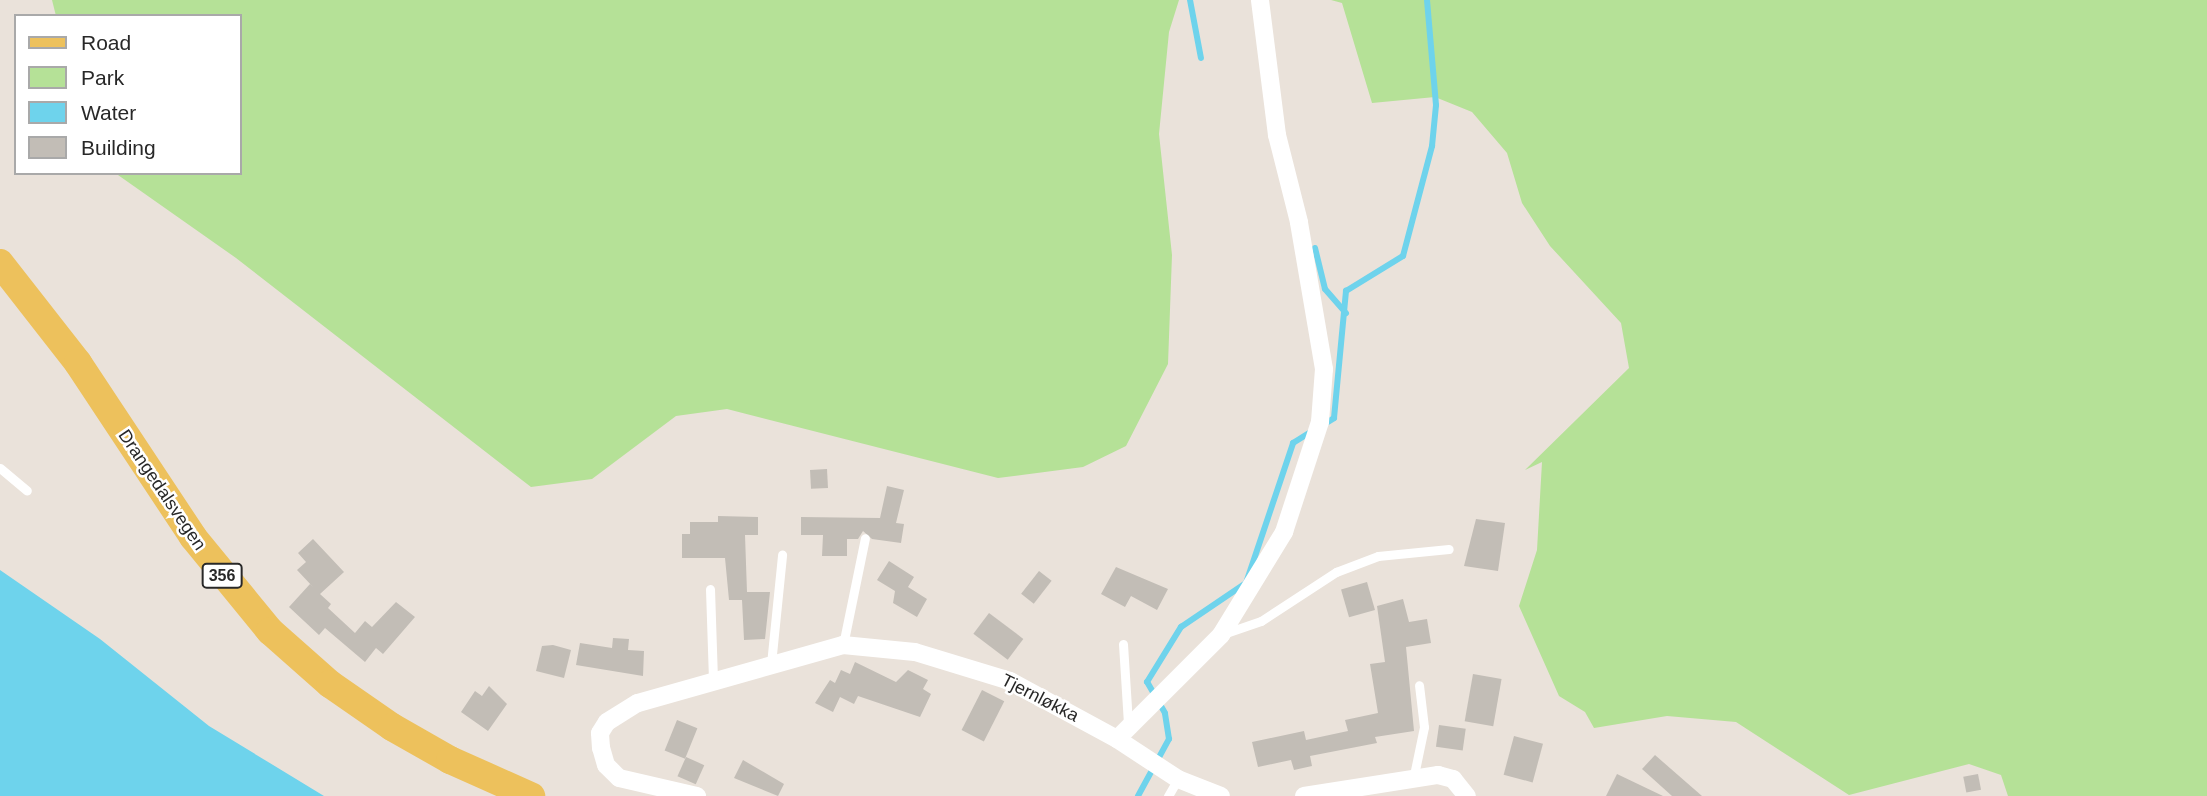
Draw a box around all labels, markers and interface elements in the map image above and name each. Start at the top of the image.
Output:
legend [14,14,242,175]
text: Road [81,31,131,54]
text: Park [81,66,124,89]
text: Water [81,101,136,124]
text: Building [81,136,156,159]
street label: Drangedalsvegen [114,425,210,555]
road number: 356 [201,564,243,589]
street label: Tjernløkka [998,669,1082,727]

